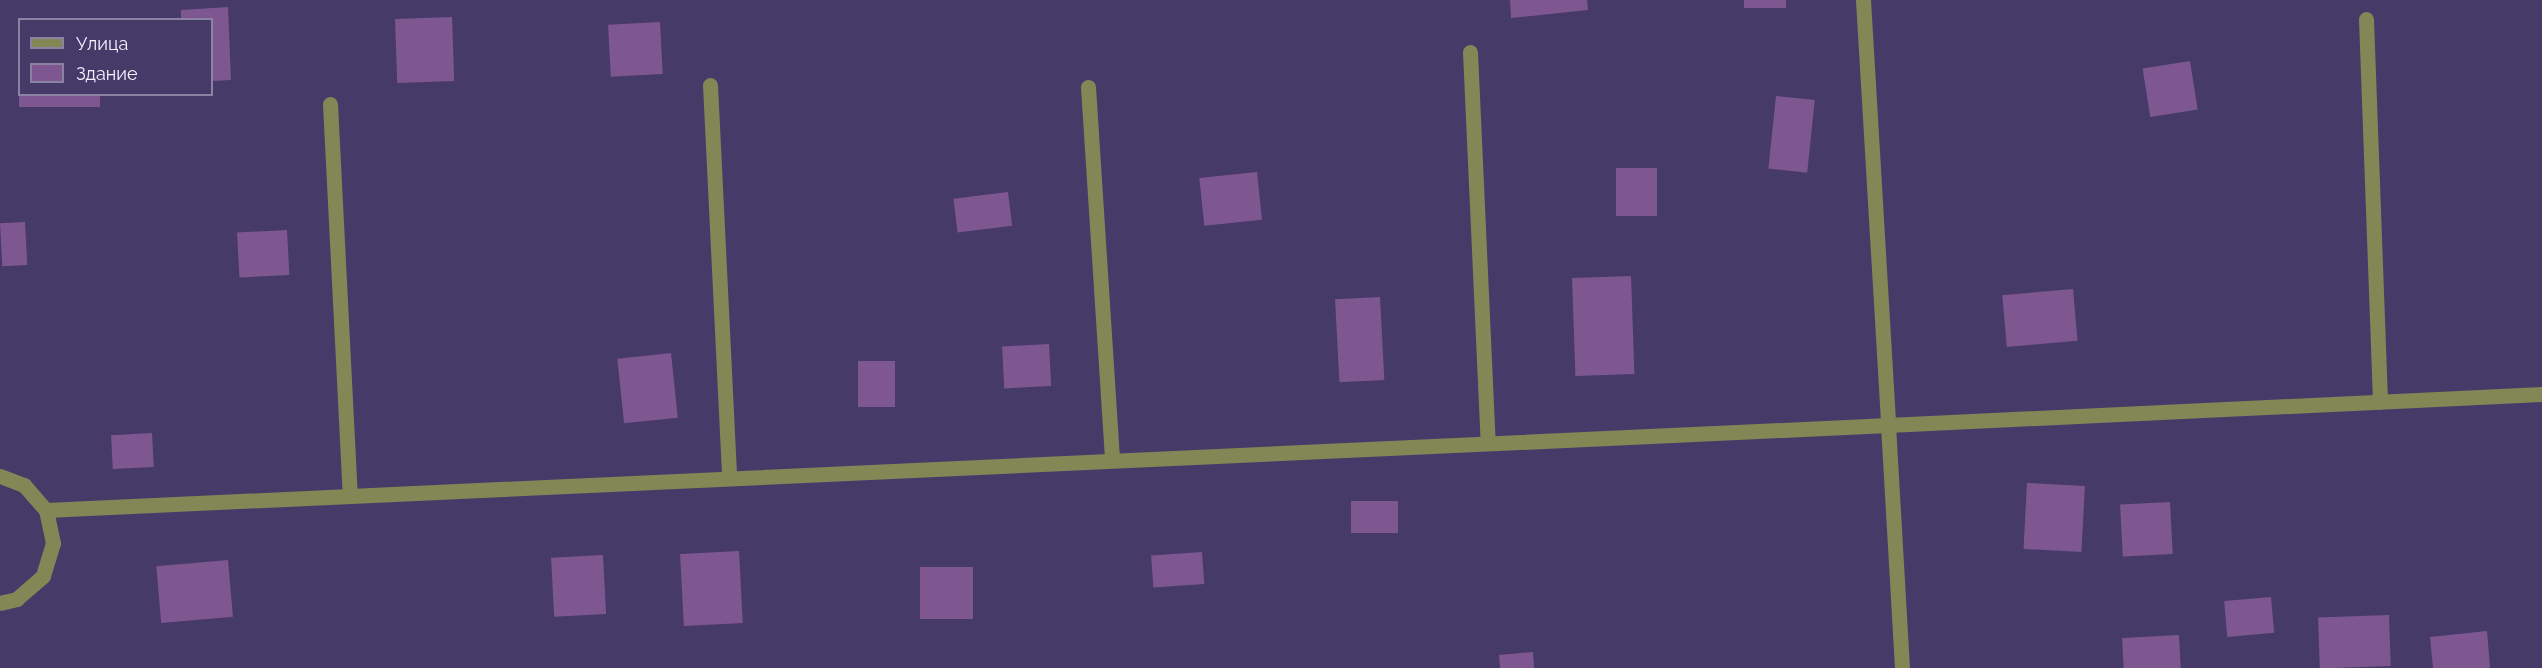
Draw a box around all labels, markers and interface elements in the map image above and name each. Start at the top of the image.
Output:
legend [18,18,213,96]
text: Улица [76,33,128,54]
text: Здание [76,63,138,84]

